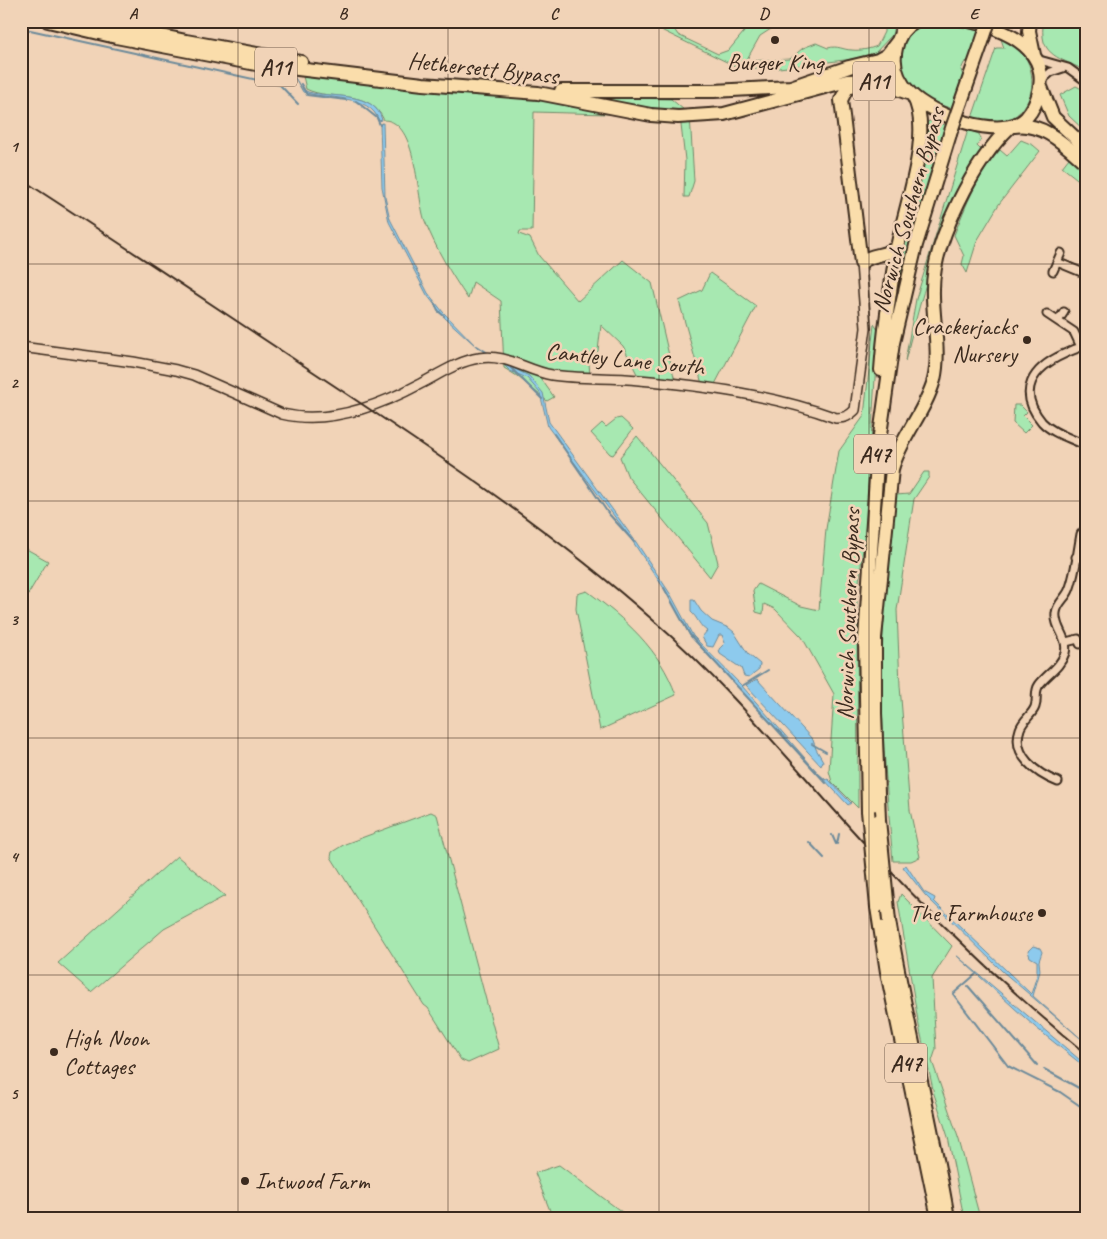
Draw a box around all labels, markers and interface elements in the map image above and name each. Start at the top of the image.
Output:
text: A [129,4,139,24]
text: B [339,4,349,24]
text: C [550,4,560,24]
text: D [759,4,770,24]
text: E [970,4,981,24]
marker: Burger King [769,34,781,46]
street label: Hethersett Bypass [406,45,562,91]
place label: Burger King [727,47,826,77]
road number: A11 [255,48,297,86]
road number: A11 [853,61,895,100]
street label: Norwich Southern Bypass [864,102,952,316]
text: 1 [10,137,19,157]
place label: Crackerjacks Nursery [912,311,1019,369]
marker: Crackerjacks Nursery [1021,334,1033,346]
street label: Cantley Lane South [544,336,707,382]
text: 2 [10,373,19,393]
road number: A47 [854,434,896,474]
street label: Norwich Southern Bypass [829,506,867,720]
text: 3 [10,610,19,630]
text: 4 [10,847,19,867]
place label: The Farmhouse [909,898,1034,928]
marker: The Farmhouse [1036,907,1048,919]
place label: High Noon Cottages [64,1023,150,1081]
road number: A47 [885,1044,927,1082]
marker: High Noon Cottages [48,1046,60,1058]
text: 5 [11,1084,20,1104]
place label: Intwood Farm [255,1166,370,1196]
marker: Intwood Farm [239,1175,251,1187]

